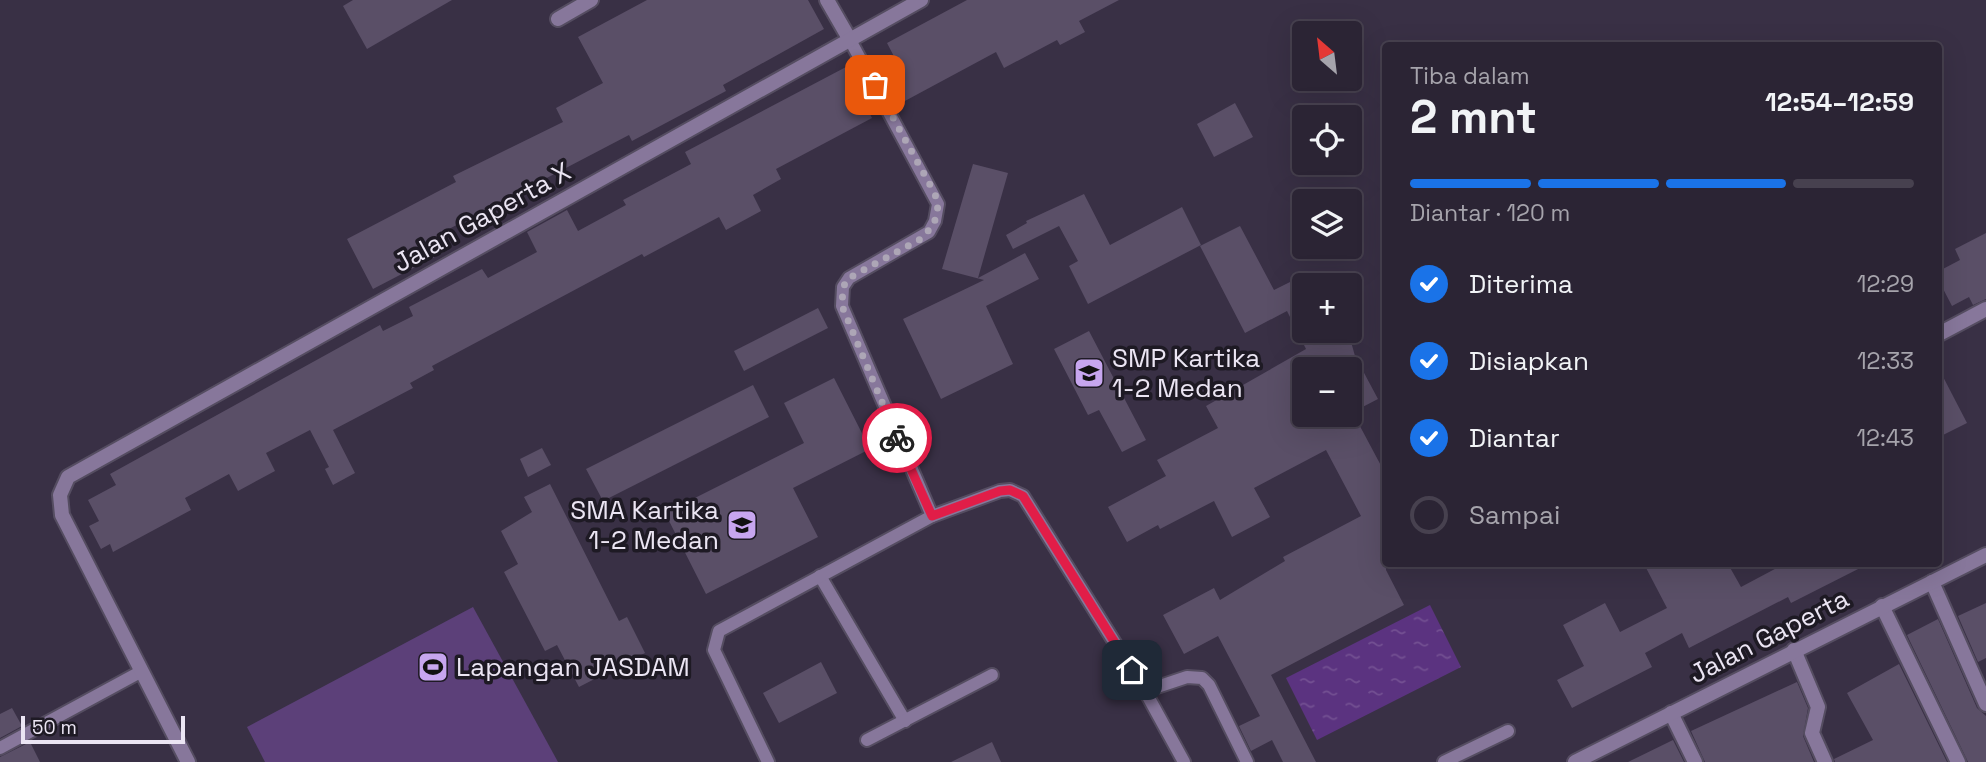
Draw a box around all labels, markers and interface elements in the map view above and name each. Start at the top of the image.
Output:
north arrow [1292,21,1362,91]
map controls [1292,21,1362,427]
pin [845,55,905,115]
text: Tiba dalam [1410,61,1530,91]
icon: bag [856,66,894,104]
text: 12:54–12:59 [1765,85,1914,119]
text: 2 mnt [1410,88,1537,146]
button: locate [1292,105,1362,175]
street label: Jalan Gaperta X [387,154,577,280]
button: layers [1292,189,1362,259]
text: Diantar · 120 m [1410,198,1570,228]
icon: check [1410,265,1448,303]
text: Diterima [1469,267,1573,301]
text: 12:29 [1857,269,1914,299]
button: + [1292,273,1362,343]
place label: SMP Kartika 1-2 Medan [1112,341,1260,405]
icon: check [1410,342,1448,380]
text: Disiapkan [1469,344,1589,378]
text: 12:33 [1857,346,1914,376]
school or university icon: SMP Kartika 1-2 Medan [1072,356,1106,390]
button: − [1292,357,1362,427]
courier [862,403,932,473]
icon: bike [878,419,916,457]
icon: check [1410,419,1448,457]
text: Diantar [1469,421,1560,455]
text: 12:43 [1856,423,1914,453]
place label: SMA Kartika 1-2 Medan [570,493,719,557]
text: Sampai [1469,498,1560,532]
school or university icon: SMA Kartika 1-2 Medan [725,508,759,542]
street label: Jalan Gaperta [1684,581,1855,691]
pin [1102,640,1162,700]
sports icon: Lapangan JASDAM [416,650,450,684]
place label: Lapangan JASDAM [456,650,690,684]
icon: home [1113,651,1151,689]
scale bar [21,713,186,745]
text: 50 m [32,715,77,740]

